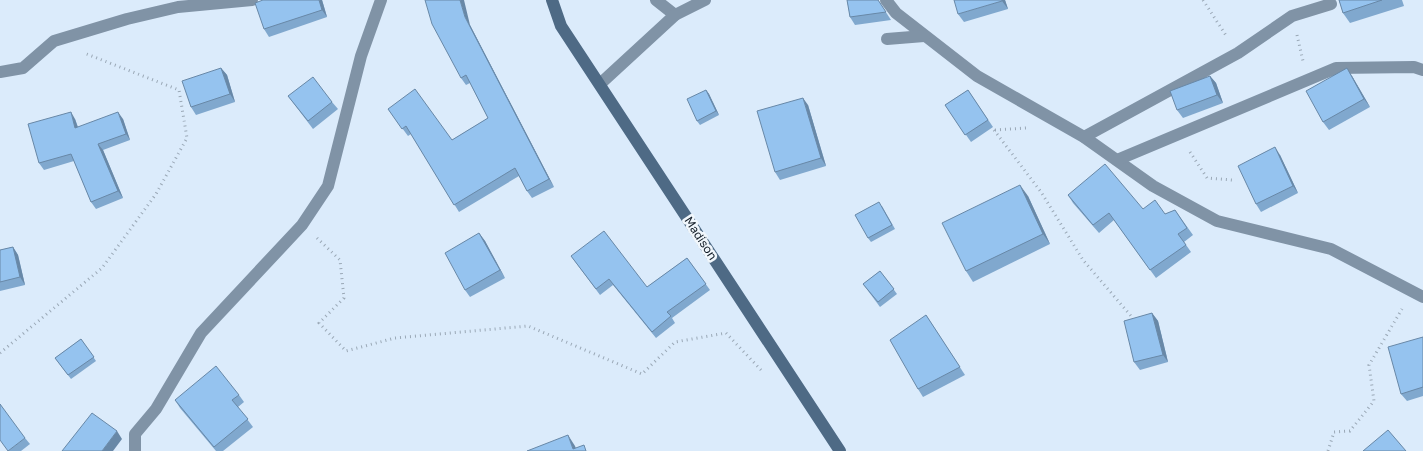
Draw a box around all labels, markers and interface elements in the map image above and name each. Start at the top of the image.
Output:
street label: Madison [681,214,721,262]

